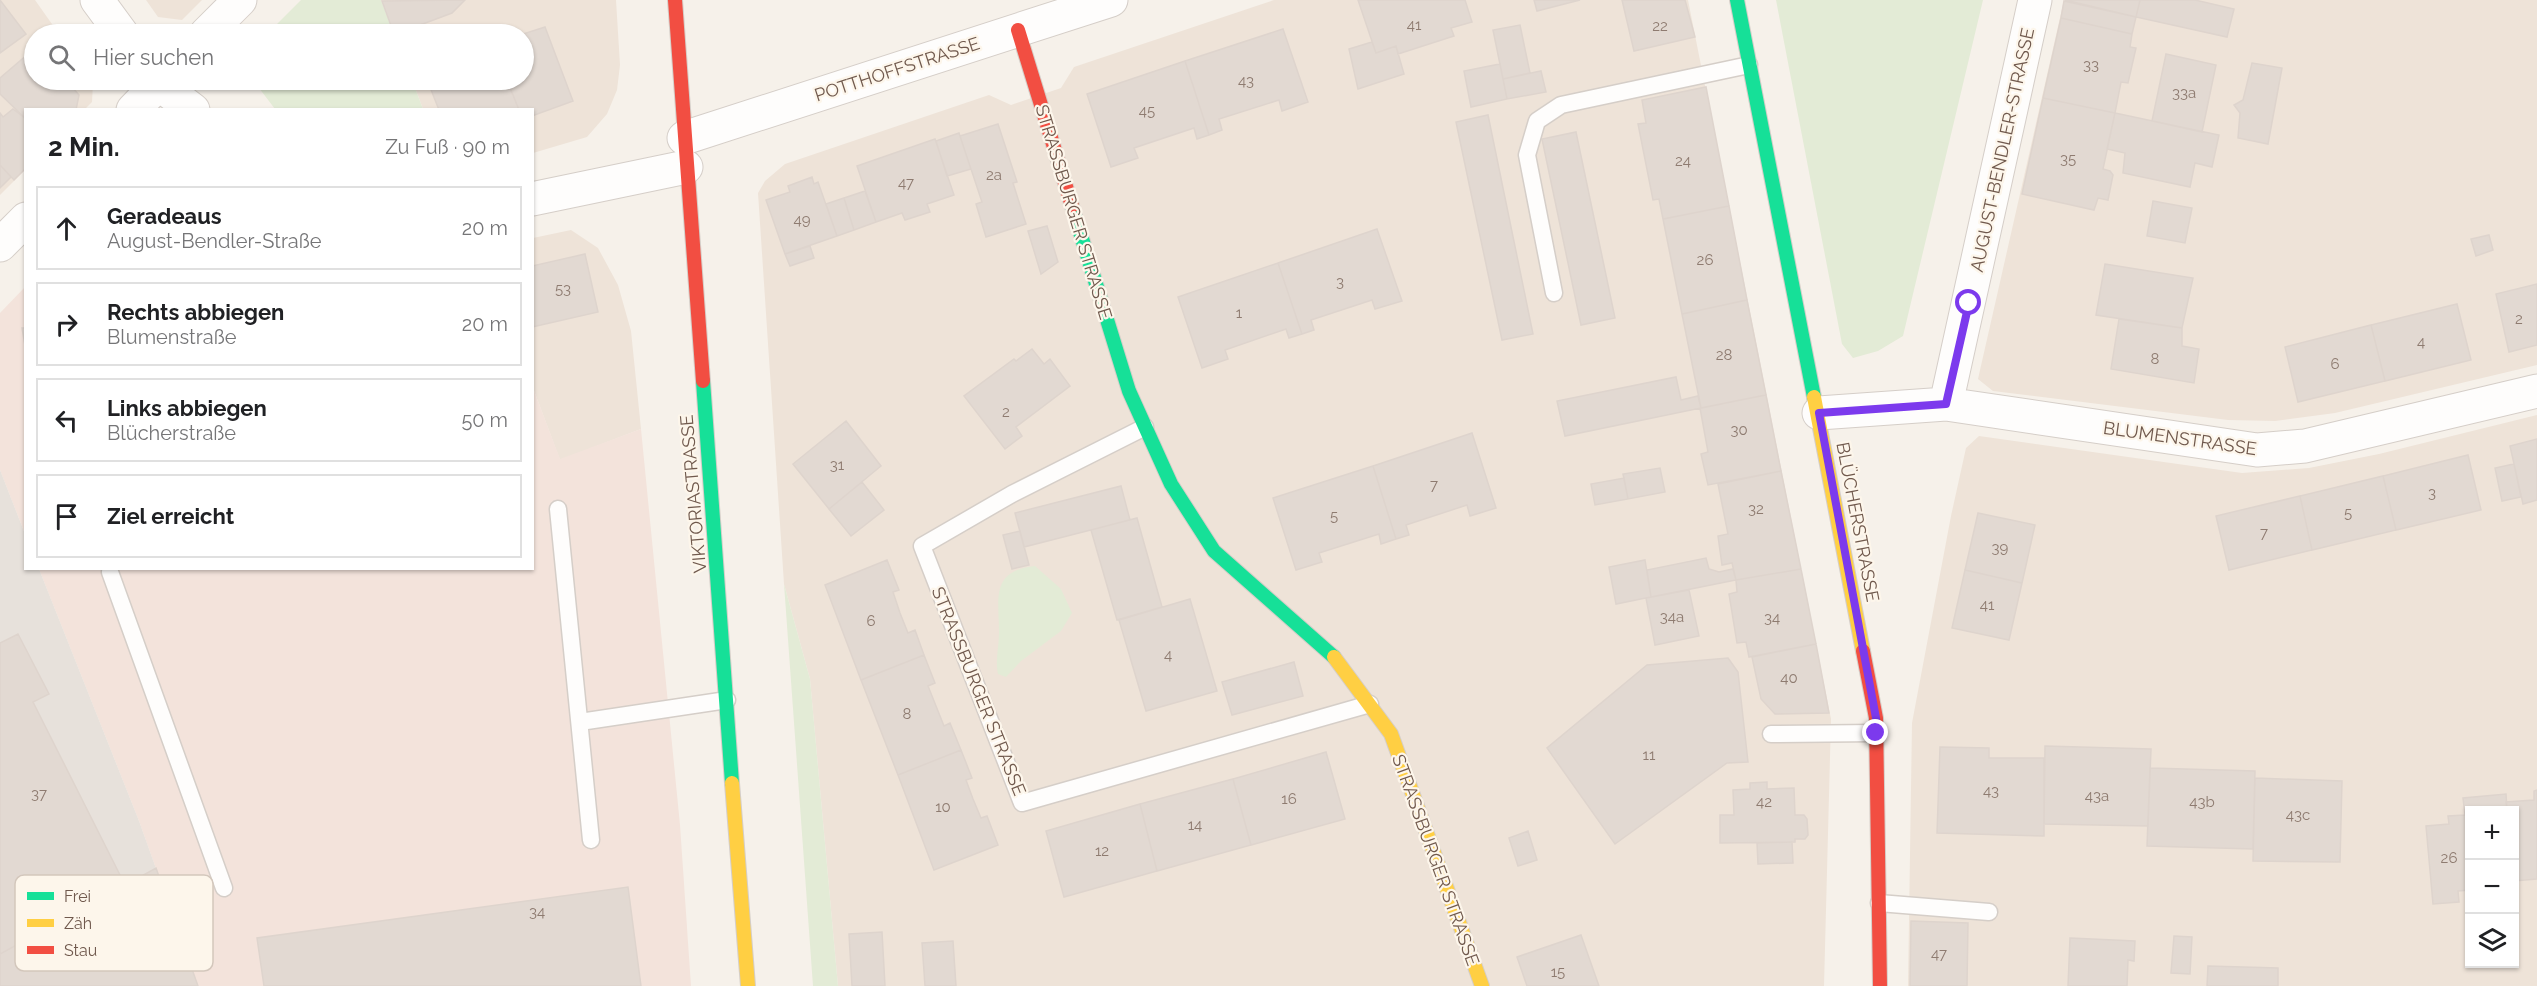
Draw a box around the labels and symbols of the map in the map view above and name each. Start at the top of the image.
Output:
house number: 41 [1407,16,1422,34]
house number: 22 [1652,17,1668,35]
street label: AUGUST-BENDLER-STRASSE [1966,26,2038,274]
street label: POTTHOFFSTRASSE [812,32,982,106]
house number: 33 [2083,56,2099,74]
house number: 43 [1238,72,1254,90]
house number: 33a [2172,84,2196,102]
street label: STRASSBURGER STRASSE [1031,102,1117,322]
house number: 45 [1139,102,1155,120]
house number: 35 [2060,150,2076,168]
house number: 24 [1675,152,1691,170]
house number: 2a [986,166,1002,184]
house number: 47 [898,174,914,192]
house number: 49 [794,211,811,229]
house number: 26 [1697,251,1713,269]
house number: 3 [1336,273,1344,291]
house number: 53 [555,280,571,298]
route start [1955,289,1981,315]
house number: 1 [1236,304,1243,322]
house number: 2 [2515,310,2523,328]
house number: 4 [2417,333,2425,351]
house number: 28 [1716,346,1732,364]
house number: 8 [2151,350,2160,368]
house number: 6 [2330,355,2340,373]
house number: 2 [1002,403,1010,421]
street label: VIKTORIASTRASSE [676,414,710,574]
street label: BLUMENSTRASSE [2102,417,2258,459]
house number: 30 [1730,421,1748,439]
street label: BLÜCHERSTRASSE [1832,440,1884,604]
house number: 31 [830,456,845,474]
house number: 7 [1430,476,1438,494]
house number: 3 [2428,484,2436,502]
house number: 32 [1748,500,1764,518]
house number: 5 [2344,504,2352,522]
house number: 5 [1330,507,1338,525]
house number: 7 [2260,524,2268,542]
house number: 39 [1992,539,2009,557]
street label: STRASSBURGER STRASSE [927,584,1031,798]
house number: 41 [1980,596,1995,614]
house number: 34a [1660,608,1684,626]
house number: 34 [1764,609,1780,627]
house number: 6 [866,612,876,630]
house number: 4 [1164,646,1172,664]
house number: 40 [1780,669,1798,687]
house number: 8 [903,705,912,723]
route end [1862,719,1888,745]
house number: 11 [1643,746,1656,764]
street label: STRASSBURGER STRASSE [1388,751,1484,969]
house number: 43 [1983,782,1999,800]
house number: 37 [31,785,47,803]
house number: 43a [2085,787,2109,805]
house number: 16 [1281,790,1297,808]
house number: 42 [1756,793,1772,811]
house number: 43b [2189,793,2215,811]
house number: 10 [935,798,951,816]
house number: 43c [2286,806,2310,824]
house number: 14 [1188,816,1202,834]
house number: 12 [1095,842,1109,860]
house number: 26 [2441,849,2457,867]
legend [15,875,213,971]
text: Frei [64,887,91,906]
house number: 34 [529,903,545,921]
text: Zäh [64,914,92,933]
text: Stau [64,941,97,960]
house number: 47 [1931,945,1947,963]
house number: 15 [1551,963,1565,981]

